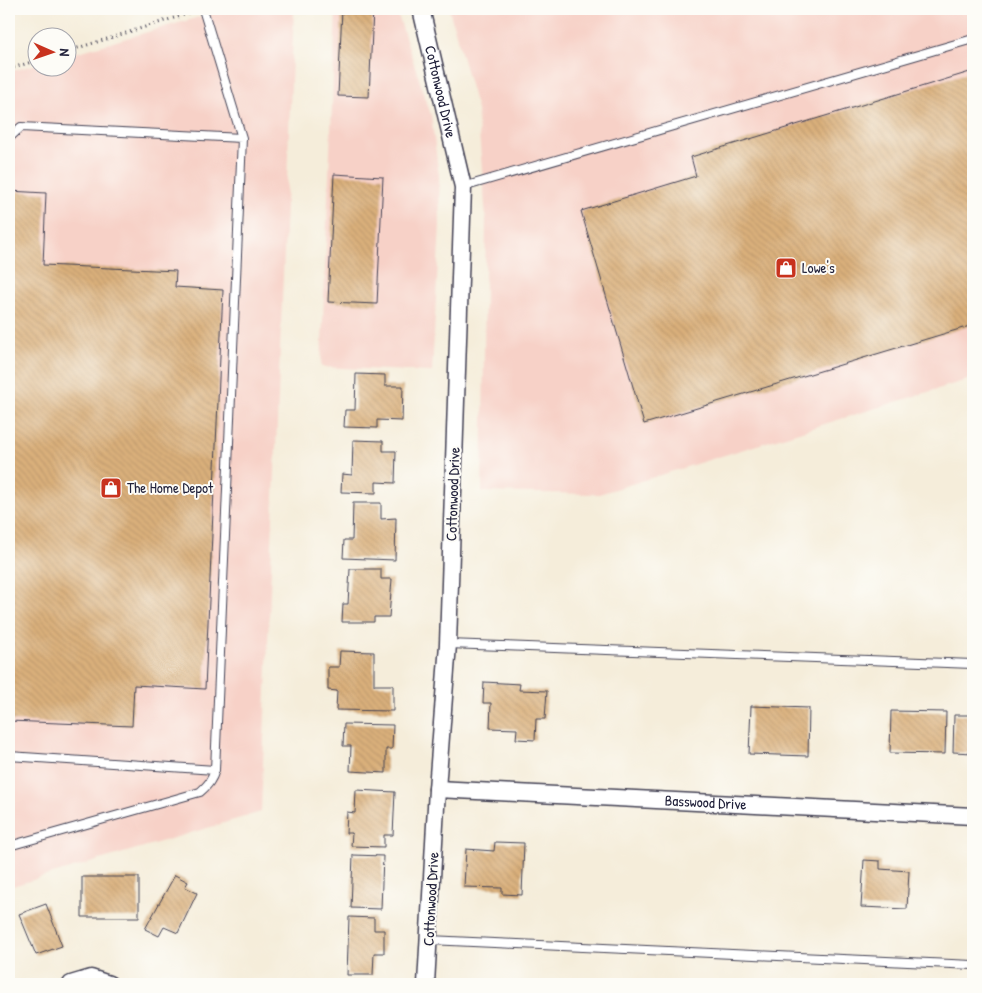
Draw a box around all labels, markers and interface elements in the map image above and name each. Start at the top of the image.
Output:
north arrow [28,28,78,78]
street label: Cottonwood Drive [420,43,462,140]
text: N [56,48,75,57]
shop icon: Lowe's [774,256,798,280]
place label: Lowe's [802,257,835,278]
street label: Cottonwood Drive [440,447,465,541]
shop icon: The Home Depot [99,476,123,500]
place label: The Home Depot [127,477,214,498]
street label: Basswood Drive [664,789,747,815]
street label: Cottonwood Drive [418,851,443,946]

